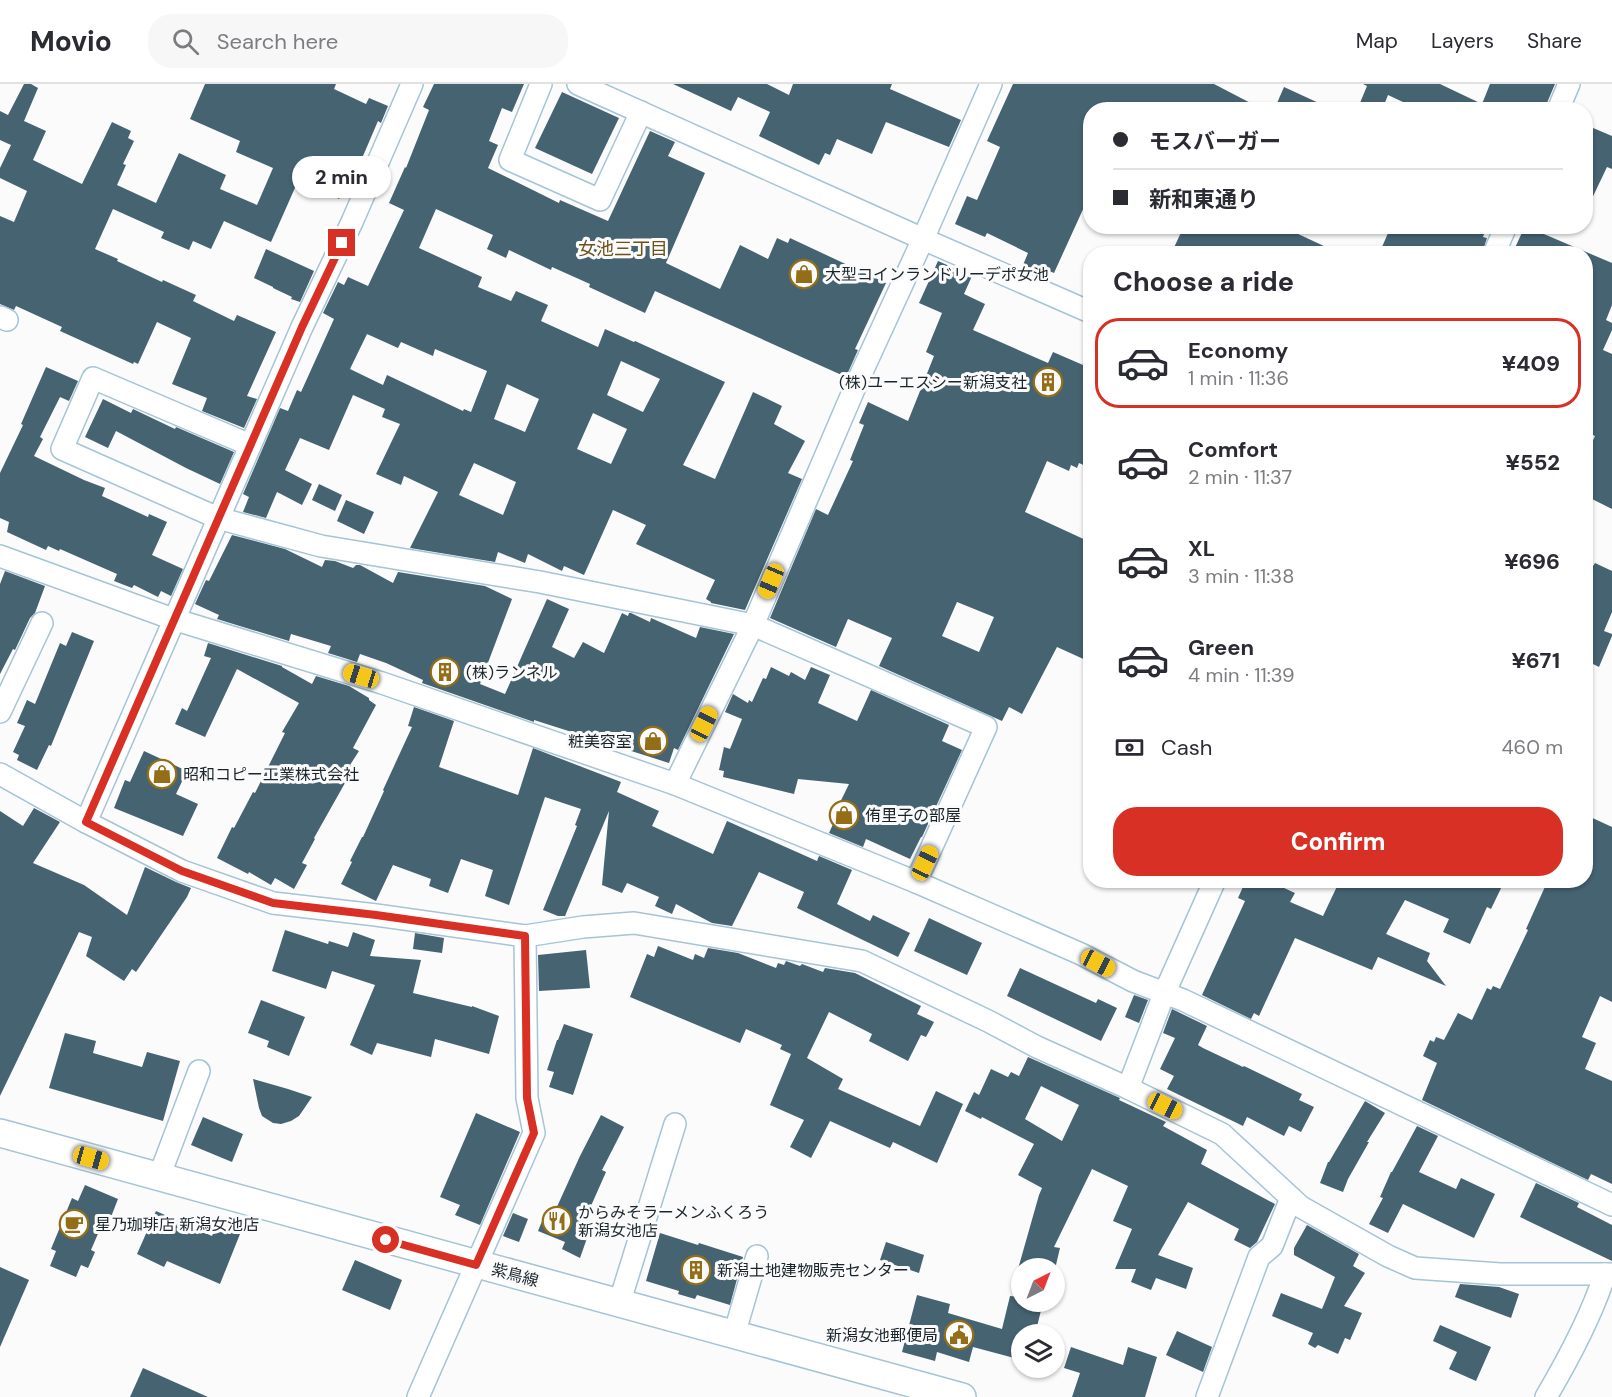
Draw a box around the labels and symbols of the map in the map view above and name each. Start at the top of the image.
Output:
callout: 2 min [292,156,392,198]
route end [328,229,355,256]
district label: 女池三丁目 [578,237,668,261]
shop icon: 大型コインランドリーデポ女池 [788,258,820,290]
place label: 大型コインランドリーデポ女池 [825,264,1049,285]
building icon: (株)ユーエスシー新潟支社 [1032,366,1064,398]
place label: (株)ユーエスシー新潟支社 [839,372,1027,393]
car [756,561,786,601]
building icon: (株)ランネル [429,656,461,688]
car [341,662,381,690]
place label: (株)ランネル [466,662,558,683]
car [688,704,720,744]
shop icon: 粧美容室 [637,725,669,757]
place label: 粧美容室 [568,731,632,752]
shop icon: 昭和コピー工業株式会社 [146,758,178,790]
place label: 昭和コピー工業株式会社 [183,764,359,785]
shop icon: 侑里子の部屋 [828,799,860,831]
place label: 侑里子の部屋 [865,805,961,826]
car [909,843,941,883]
car [1078,947,1118,979]
car [1145,1090,1185,1122]
car [71,1144,111,1172]
place label: からみそラーメンふくろう 新潟女池店 [578,1202,769,1241]
restaurant icon: からみそラーメンふくろう 新潟女池店 [541,1205,573,1237]
cafe icon: 星乃珈琲店 新潟女池店 [58,1208,90,1240]
place label: 星乃珈琲店 新潟女池店 [95,1214,259,1235]
route start [372,1226,399,1253]
building icon: 新潟土地建物販売センター [680,1254,712,1286]
north arrow [1011,1258,1065,1312]
street label: 紫鳥線 [489,1259,541,1291]
place label: 新潟土地建物販売センター [717,1260,909,1281]
public building icon: 新潟女池郵便局 [943,1319,975,1351]
place label: 新潟女池郵便局 [826,1325,938,1346]

